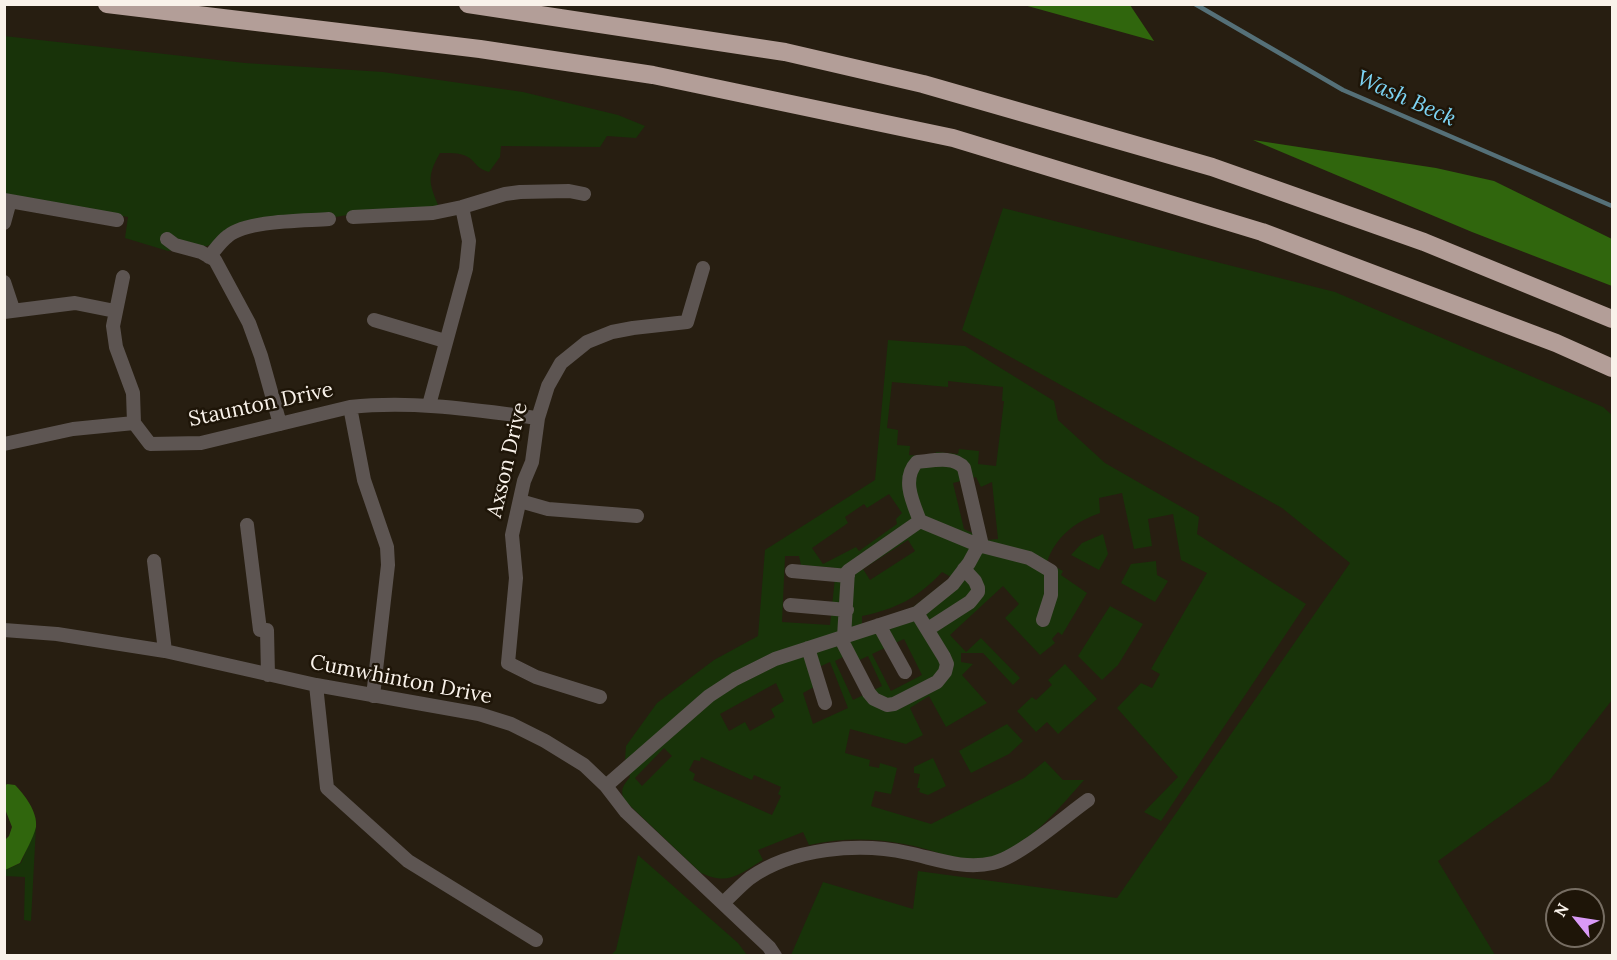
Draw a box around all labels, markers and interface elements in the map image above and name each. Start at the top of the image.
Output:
water label: Wash Beck [1352,65,1460,133]
street label: Staunton Drive [187,377,335,433]
street label: Axson Drive [482,400,534,520]
street label: Cumwhinton Drive [308,650,494,710]
north arrow [1545,888,1605,948]
text: N [1549,900,1573,920]

